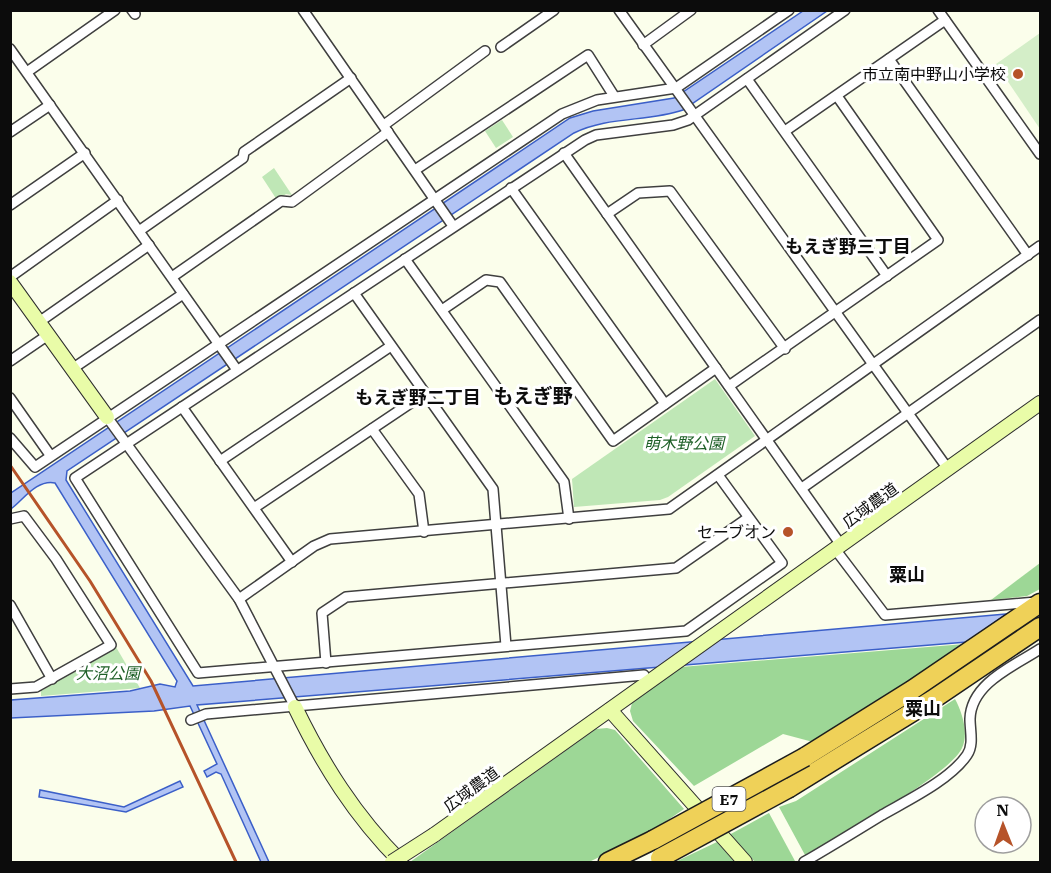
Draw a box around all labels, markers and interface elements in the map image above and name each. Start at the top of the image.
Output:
place label: 市立南中野山小学校 [862,64,1006,84]
marker: 市立南中野山小学校 [1011,67,1025,81]
district label: もえぎ野三丁目 [785,235,911,258]
district label: もえぎ野 [493,382,573,409]
district label: もえぎ野二丁目 [355,386,481,409]
park label: 萌木野公園 [644,433,726,453]
street label: 広域農道 [838,478,902,532]
place label: セーブオン [697,522,776,542]
marker: セーブオン [781,525,795,539]
district label: 粟山 [889,563,925,586]
park label: 大沼公園 [76,663,142,683]
district label: 粟山 [905,697,941,720]
street label: 広域農道 [439,762,503,816]
road number: E7 [712,787,746,811]
north arrow [973,795,1033,855]
text: N [996,800,1009,820]

